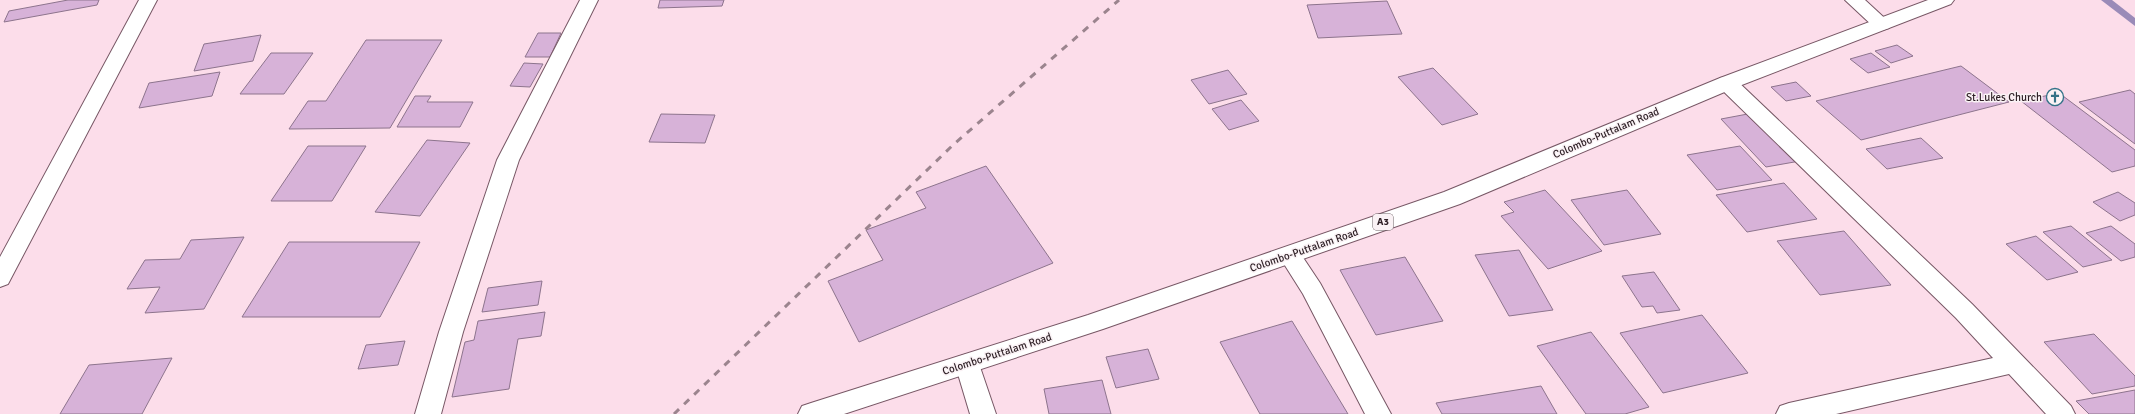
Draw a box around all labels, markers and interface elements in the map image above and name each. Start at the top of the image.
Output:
church icon: St.Lukes Church [2045,87,2065,107]
place label: St.Lukes Church [1966,91,2042,104]
street label: Colombo-Puttalam Road [1551,105,1661,161]
road number: A3 [1373,214,1393,230]
street label: Colombo-Puttalam Road [1248,225,1360,275]
street label: Colombo-Puttalam Road [941,330,1053,378]

